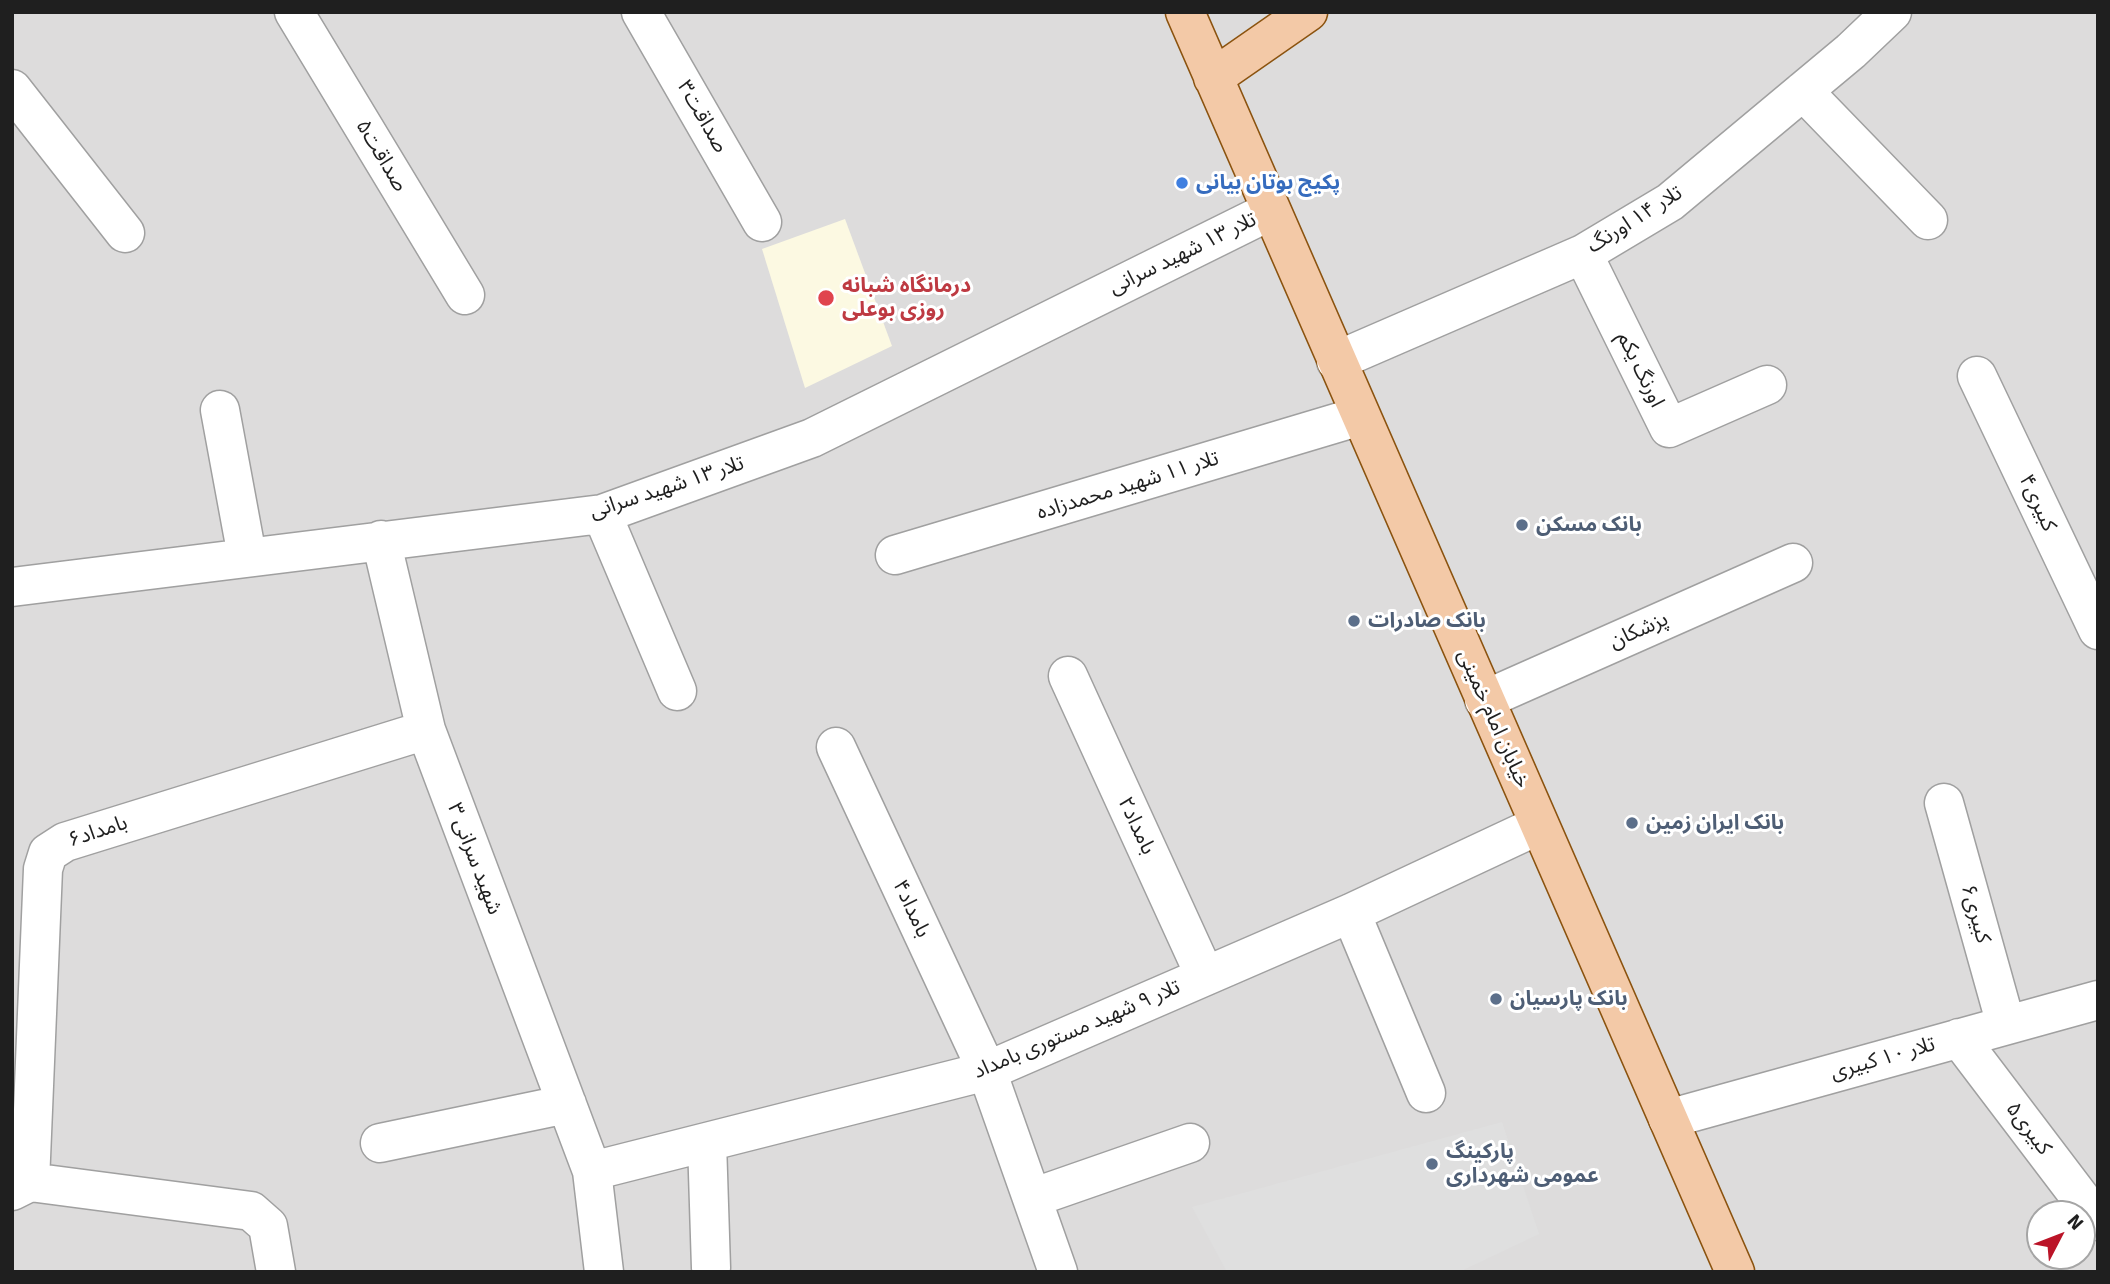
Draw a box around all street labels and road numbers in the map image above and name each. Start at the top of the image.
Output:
street label: صداقت۳ [671,76,733,158]
street label: صداقت۵ [350,115,412,197]
street label: تلار ۱۴ اورنگ [1583,181,1687,259]
street label: تلار ۱۳ شهید سرانی [1105,207,1261,301]
street label: اورنگ یکم [1611,328,1669,412]
street label: تلار ۱۱ شهید محمدزاده [1034,446,1222,526]
street label: تلار ۱۳ شهید سرانی [587,451,747,525]
street label: کبیری۴ [2013,470,2061,536]
street label: پزشکان [1606,607,1672,655]
street label: خیابان امام خمینی [1451,646,1535,792]
street label: بامداد۲ [1112,793,1160,859]
street label: شهید سرانی ۳ [441,800,507,918]
street label: بامداد۶ [65,811,131,853]
street label: بامداد۴ [887,876,935,942]
street label: کبیری۶ [1955,882,1995,946]
street label: تلار ۹ شهید مستوری بامداد [970,975,1184,1085]
street label: تلار ۱۰ کبیری [1828,1032,1938,1086]
street label: کبیری۵ [2000,1097,2056,1161]

